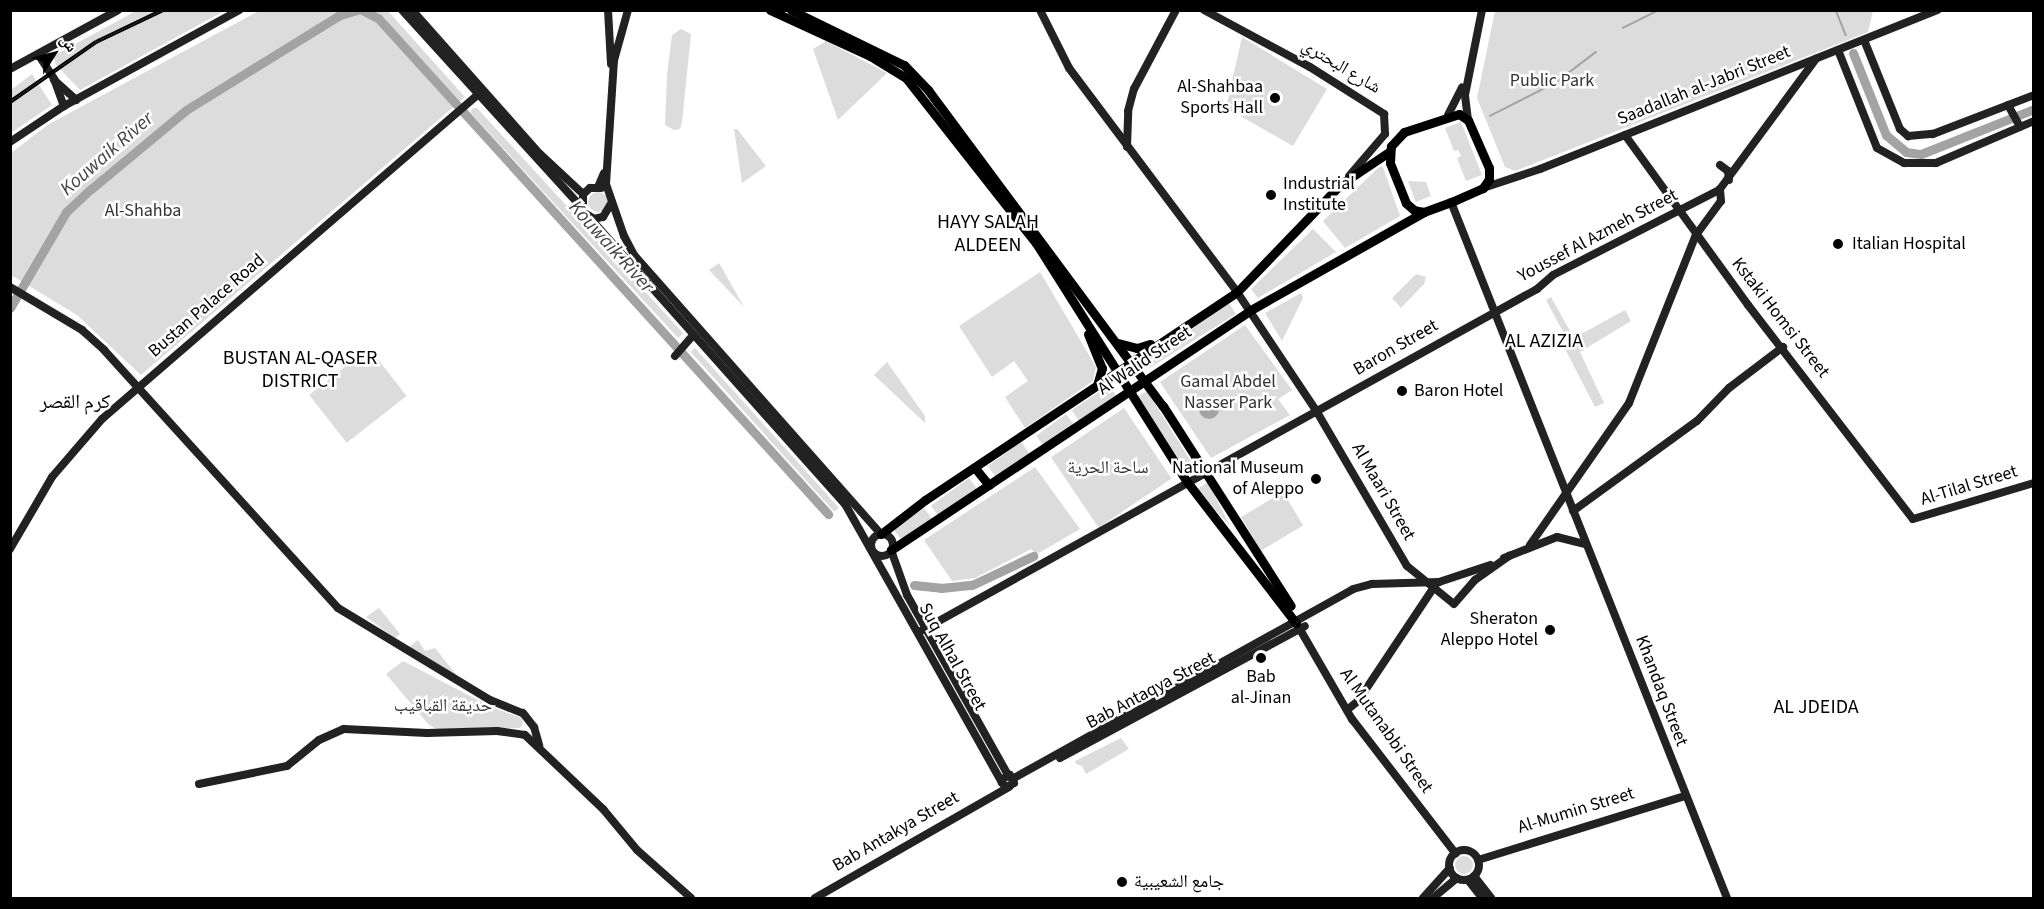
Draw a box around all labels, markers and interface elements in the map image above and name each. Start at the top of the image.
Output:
north arrow [24,24,84,84]
text: ش [55,30,82,57]
street label: شارع البحتري [1298,35,1384,99]
street label: Saadallah al-Jabri Street [1614,41,1794,131]
park label: Public Park [1510,70,1594,92]
place label: Al-Shahbaa Sports Hall [1177,77,1263,119]
marker: Al-Shahbaa Sports Hall [1268,91,1282,105]
water label: Kouwaik River [55,107,159,201]
place label: Industrial Institute [1283,174,1355,216]
street label: Youssef Al Azmeh Street [1514,185,1682,287]
marker: Industrial Institute [1264,188,1278,202]
water label: Kouwaik River [563,196,659,298]
park label: Al-Shahba [105,200,181,222]
district label: HAYY SALAH ALDEEN [930,211,1046,258]
place label: Italian Hospital [1852,233,1966,255]
marker: Italian Hospital [1829,235,1847,253]
street label: Bustan Palace Road [144,250,270,362]
street label: Kstaki Homsi Street [1726,254,1834,382]
street label: Baron Street [1350,315,1442,381]
street label: Al Walid Street [1094,322,1196,400]
district label: AL AZIZIA [1498,329,1590,353]
district label: BUSTAN AL-QASER DISTRICT [211,347,389,394]
park label: Gamal Abdel Nasser Park [1180,372,1276,415]
place label: Baron Hotel [1414,380,1503,402]
marker: Baron Hotel [1395,384,1409,398]
district label: كرم القصر [40,390,110,414]
street label: Al Maari Street [1347,440,1419,544]
park label: ساحة الحرية [1067,457,1149,479]
place label: National Museum of Aleppo [1172,458,1304,500]
street label: Al-Tilal Street [1918,461,2020,511]
marker: National Museum of Aleppo [1309,472,1323,486]
street label: Suq Alhal Street [914,600,990,714]
place label: Sheraton Aleppo Hotel [1441,609,1538,652]
marker: Sheraton Aleppo Hotel [1543,623,1557,637]
street label: Khandaq Street [1630,633,1692,749]
street label: Bab Antaqya Street [1083,648,1219,734]
marker: Bab al-Jinan [1254,651,1268,665]
street label: Al Mutanabbi Street [1335,664,1437,798]
place label: Bab al-Jinan [1231,667,1291,710]
park label: حديقة القباقيب [394,695,492,717]
district label: AL JDEIDA [1767,695,1865,719]
street label: Al-Mumin Street [1515,783,1637,839]
street label: Bab Antakya Street [829,787,963,877]
place label: جامع الشعيبية [1134,871,1224,893]
marker: جامع الشعيبية [1115,875,1129,889]

